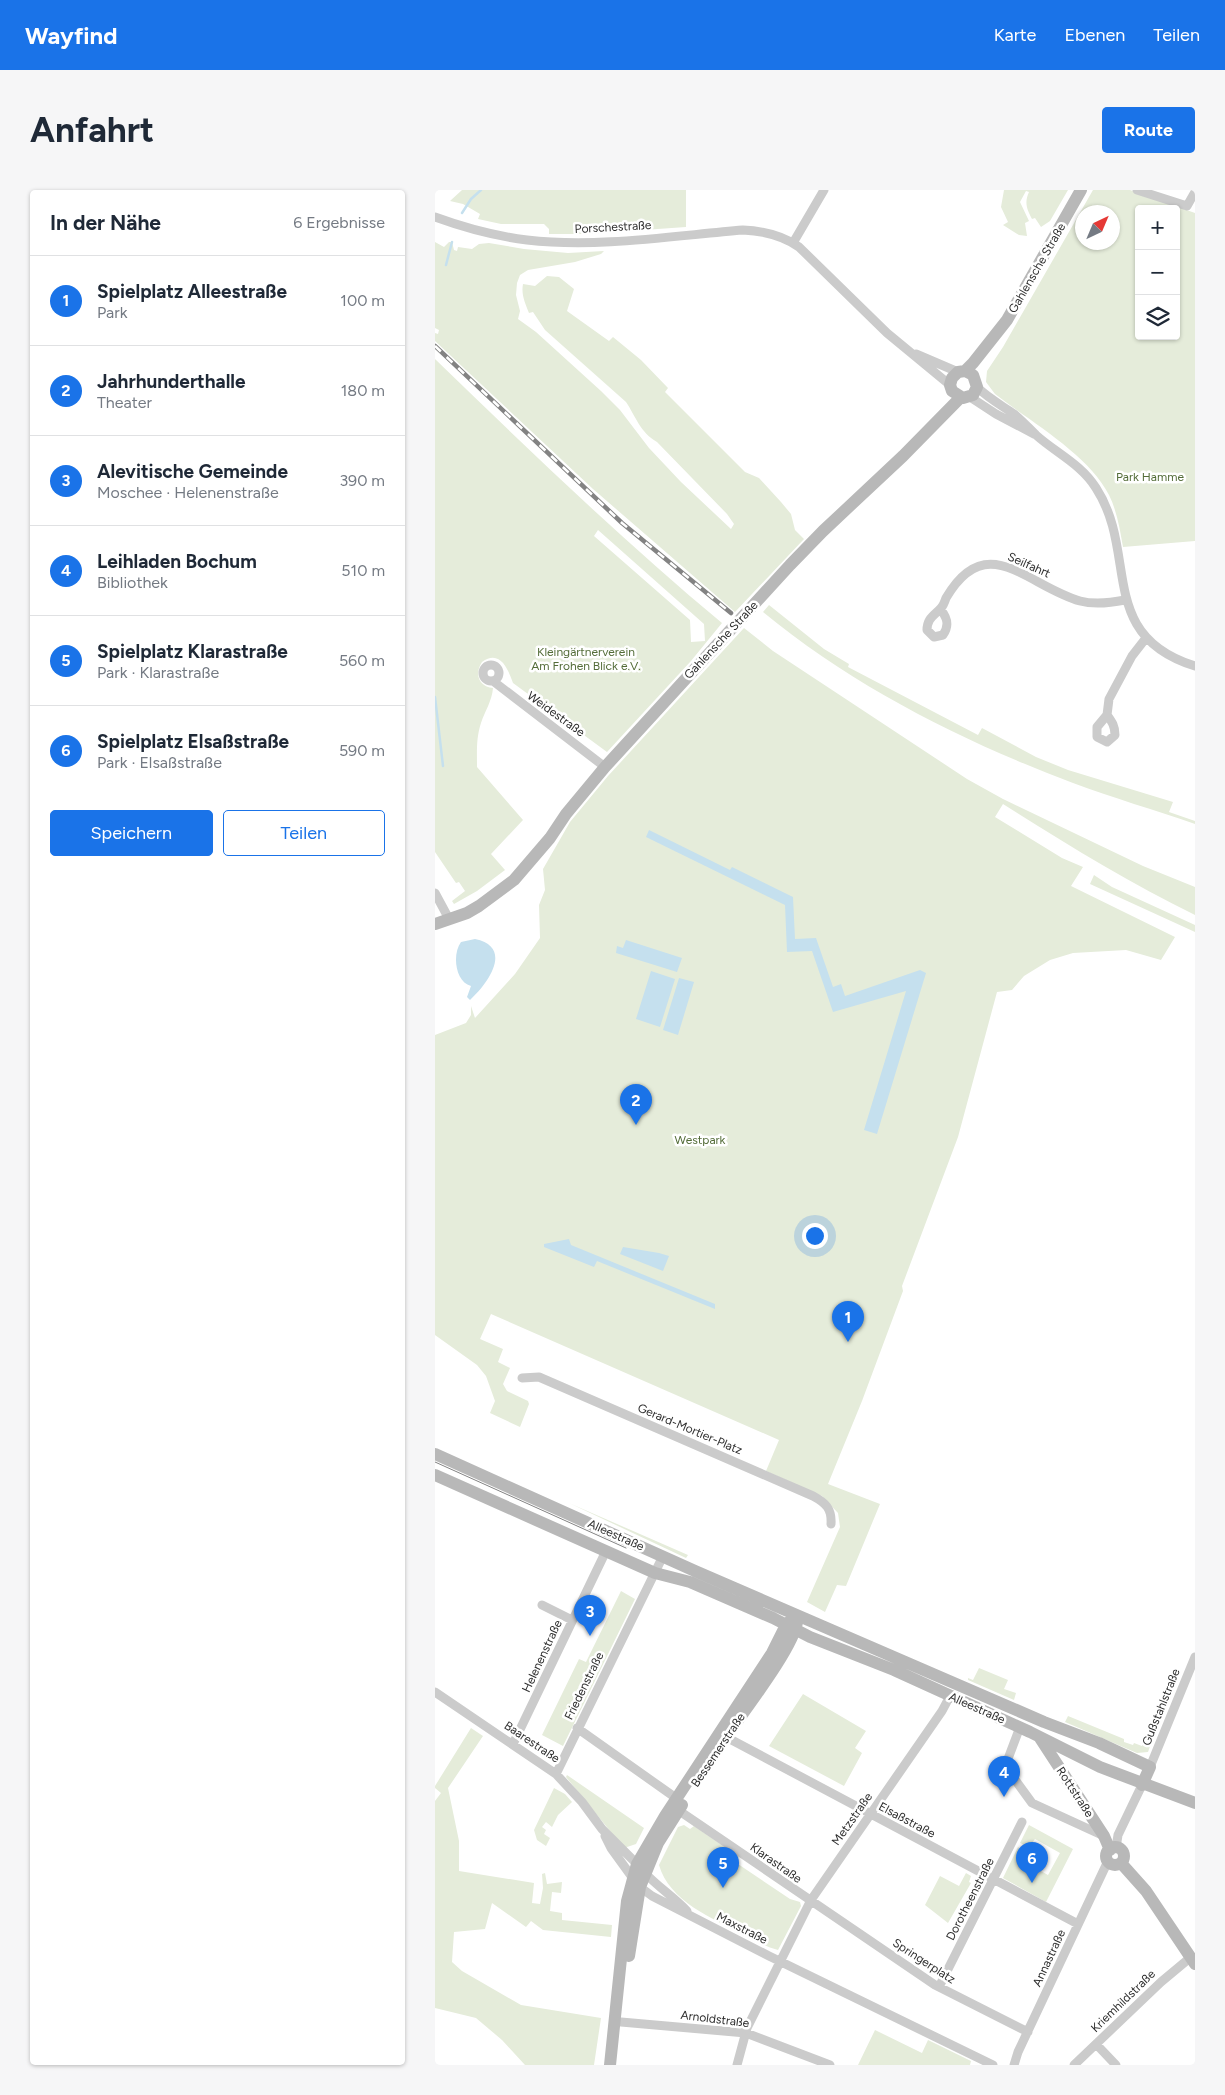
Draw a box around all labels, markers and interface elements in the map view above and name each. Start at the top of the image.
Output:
text: Wayfind [25,21,118,50]
text: Karte [994,24,1036,46]
text: Ebenen [1064,24,1125,46]
text: Teilen [1153,24,1200,46]
button: Route [1102,107,1195,153]
text: Anfahrt [30,109,154,151]
north arrow [1075,205,1120,250]
map controls [1135,205,1180,340]
button: + [1135,205,1180,250]
text: In der Nähe [50,210,161,235]
text: 6 Ergebnisse [293,213,385,232]
street label: Porschestraße [574,218,652,236]
street label: Gahlensche Straße [1006,220,1069,315]
button: − [1135,250,1180,295]
text: Spielplatz Alleestraße [97,280,287,303]
text: 1 [63,291,69,310]
text: 100 m [340,291,385,310]
button: layers [1135,295,1180,340]
text: Park [97,303,127,322]
text: Jahrhunderthalle [97,370,246,393]
text: 2 [61,381,71,400]
text: 180 m [341,381,385,400]
text: Theater [97,393,152,412]
text: Alevitische Gemeinde [97,460,288,483]
park label: Park Hamme [1116,470,1184,484]
text: 3 [62,471,70,490]
text: 390 m [339,471,385,490]
text: Moschee · Helenenstraße [97,483,279,502]
street label: Seilfahrt [1006,549,1053,581]
text: Leihladen Bochum [97,550,257,573]
text: 4 [61,561,71,580]
text: 510 m [341,561,385,580]
text: Bibliothek [97,573,168,592]
street label: Gahlensche Straße [681,598,761,682]
text: Spielplatz Klarastraße [97,640,288,663]
park label: Kleingärtnerverein Am Frohen Blick e.V. [531,645,641,673]
text: 5 [61,651,71,670]
text: 560 m [339,651,385,670]
text: Park · Klarastraße [97,663,219,682]
street label: Weidestraße [525,688,588,740]
text: Spielplatz Elsaßstraße [97,730,289,753]
text: 6 [61,741,71,760]
text: 590 m [339,741,385,760]
text: Park · Elsaßstraße [97,753,222,772]
button: Speichern [50,810,213,856]
button: Teilen [223,810,385,856]
pin: 2 [620,1084,652,1125]
park label: Westpark [675,1133,726,1147]
your location [802,1223,828,1249]
pin: 1 [832,1301,864,1342]
street label: Gerard-Mortier-Platz [636,1401,744,1457]
street label: Alleestraße [586,1516,647,1554]
pin: 3 [574,1595,606,1636]
street label: Helenenstraße [519,1617,565,1694]
street label: Friedenstraße [562,1649,607,1722]
street label: Gußstahlstraße [1139,1666,1183,1748]
street label: Alleestraße [947,1689,1008,1727]
street label: Bessemerstraße [688,1710,748,1790]
street label: Baarestraße [502,1718,563,1766]
pin: 4 [988,1756,1020,1797]
street label: Rottstraße [1054,1764,1097,1820]
street label: Metzstraße [829,1790,875,1848]
street label: Elsaßstraße [876,1799,938,1841]
street label: Klarastraße [747,1840,805,1886]
pin: 6 [1016,1842,1048,1883]
pin: 5 [707,1847,739,1888]
street label: Dorotheenstraße [943,1855,997,1943]
street label: Maxstraße [714,1909,770,1947]
street label: Annastraße [1030,1927,1068,1989]
street label: Springerplatz [890,1936,958,1987]
street label: Kriemhildstraße [1088,1967,1158,2035]
street label: Arnoldstraße [680,2008,751,2030]

